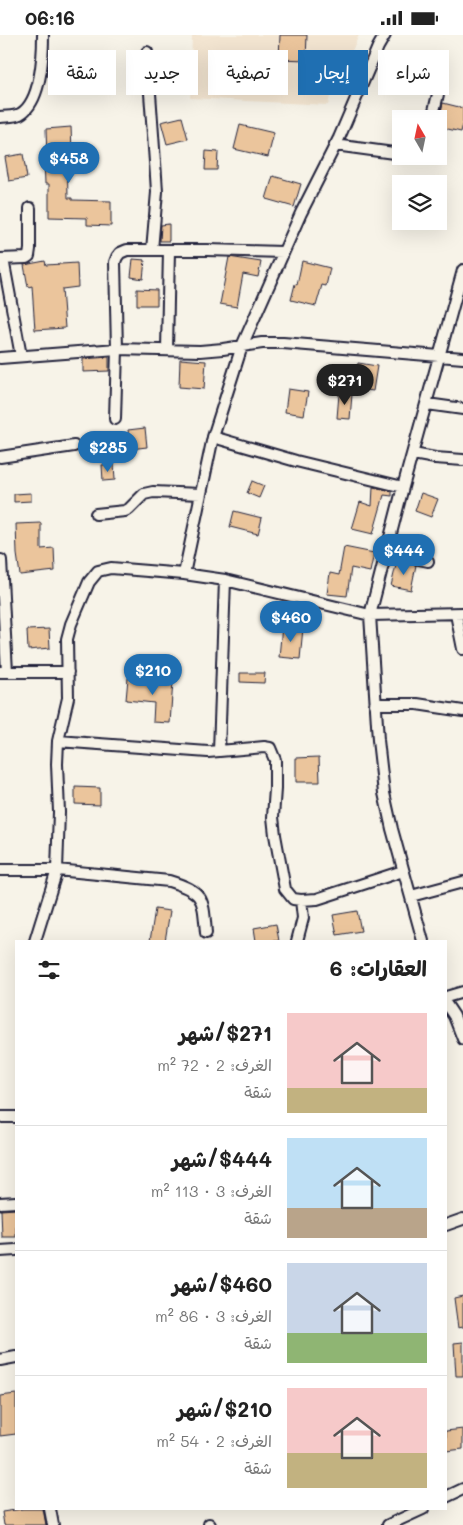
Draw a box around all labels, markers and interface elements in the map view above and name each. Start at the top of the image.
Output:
text: 06:16 [25,5,75,30]
chip: شقة [48,50,116,95]
chip: جديد [126,50,198,95]
chip: تصفية [208,50,288,95]
chip: إيجار [298,50,368,95]
chip: شراء [378,50,449,95]
north arrow [392,110,448,165]
map controls [392,110,447,230]
pin: $458 [39,141,99,184]
text: $458 [49,147,89,168]
button: layers [392,175,447,230]
pin: $271 [315,363,375,406]
text: $271 [328,369,362,390]
pin: $285 [78,431,138,473]
text: $285 [89,436,127,457]
pin: $444 [374,533,434,576]
text: $444 [384,539,424,560]
pin: $460 [261,601,321,643]
text: $460 [271,606,311,627]
pin: $210 [123,653,183,696]
text: $210 [135,659,171,680]
text: العقارات: 6 [330,954,427,981]
icon: filters [35,956,63,984]
text: $271/شهر [179,1019,272,1046]
icon: home [327,1033,387,1093]
text: الغرف: 2 · 72 m² [157,1054,272,1075]
text: شقة [244,1081,272,1102]
text: $444/شهر [172,1145,272,1172]
icon: home [327,1158,387,1218]
text: الغرف: 3 · 113 m² [151,1180,272,1201]
text: شقة [244,1207,272,1228]
text: $460/شهر [172,1270,272,1297]
icon: home [327,1283,387,1343]
text: الغرف: 3 · 86 m² [155,1305,272,1326]
text: شقة [244,1332,272,1353]
text: $210/شهر [177,1395,272,1422]
icon: home [327,1408,387,1468]
text: الغرف: 2 · 54 m² [156,1430,272,1451]
text: شقة [244,1457,272,1478]

